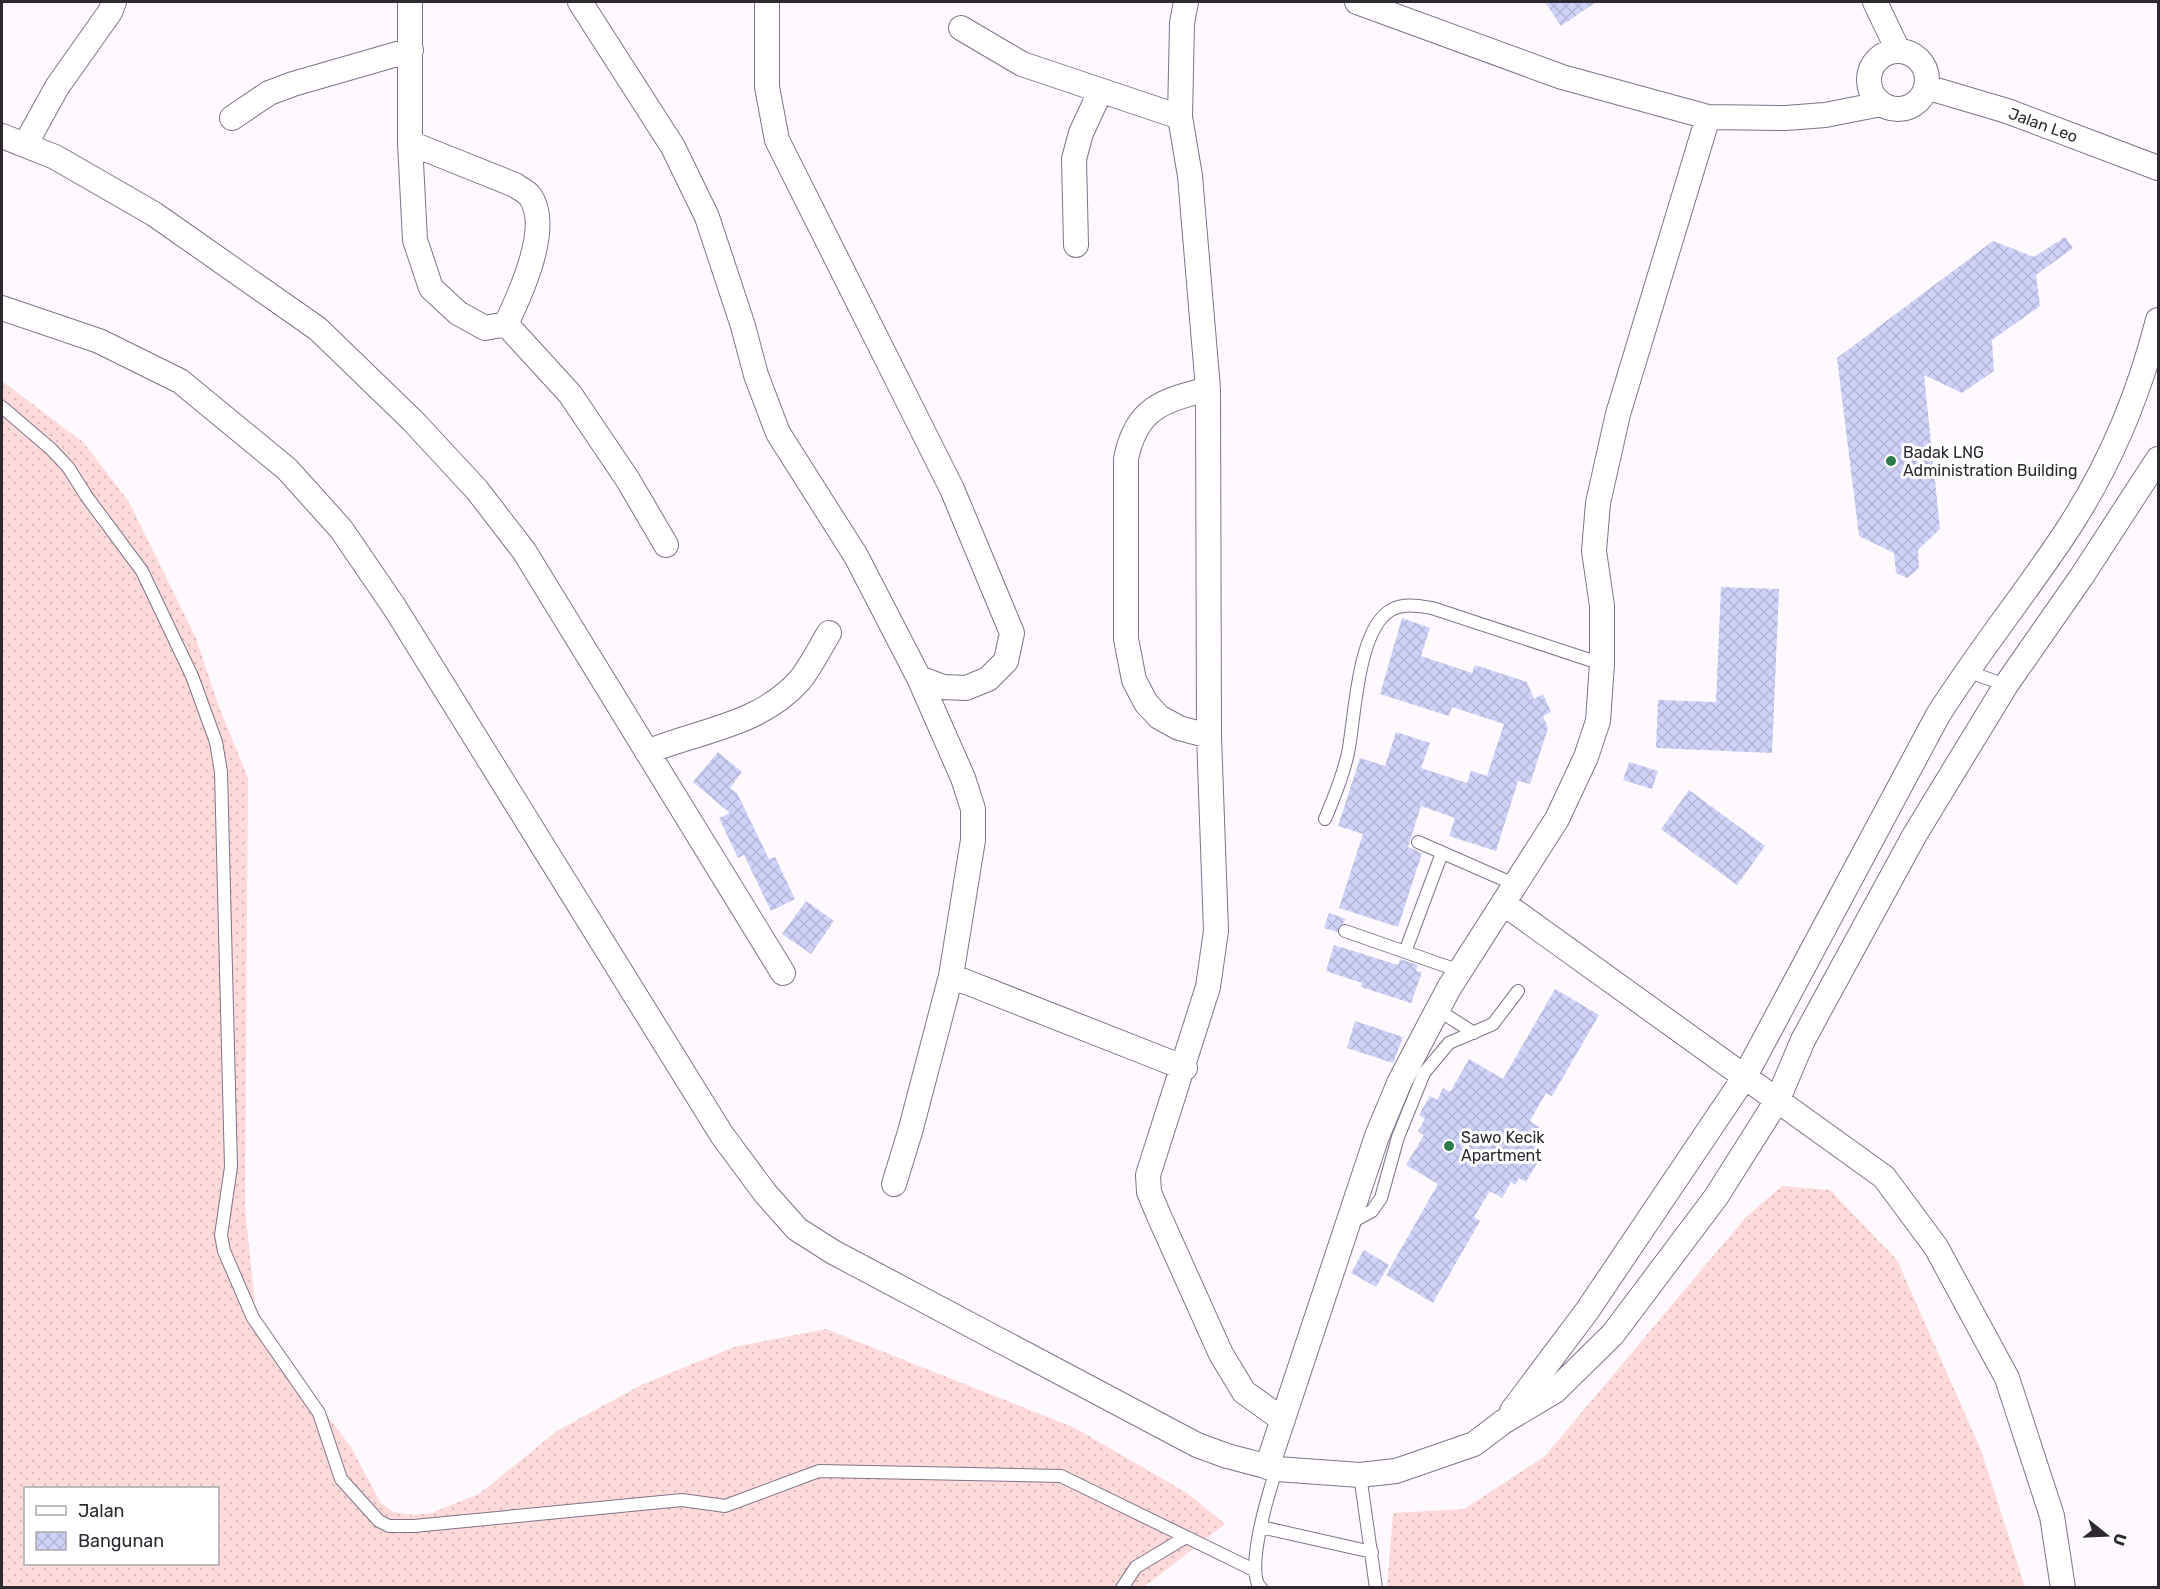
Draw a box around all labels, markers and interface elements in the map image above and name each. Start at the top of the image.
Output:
street label: Jalan Leo [2006,104,2080,146]
place label: Badak LNG Administration Building [1903,443,2078,480]
marker: Badak LNG Administration Building [1884,454,1898,468]
place label: Sawo Kecik Apartment [1461,1128,1545,1165]
marker: Sawo Kecik Apartment [1442,1139,1456,1153]
legend [24,1487,219,1565]
text: Jalan [78,1500,125,1522]
north arrow [2076,1505,2136,1565]
text: Bangunan [78,1530,164,1552]
text: U [2109,1531,2131,1548]

